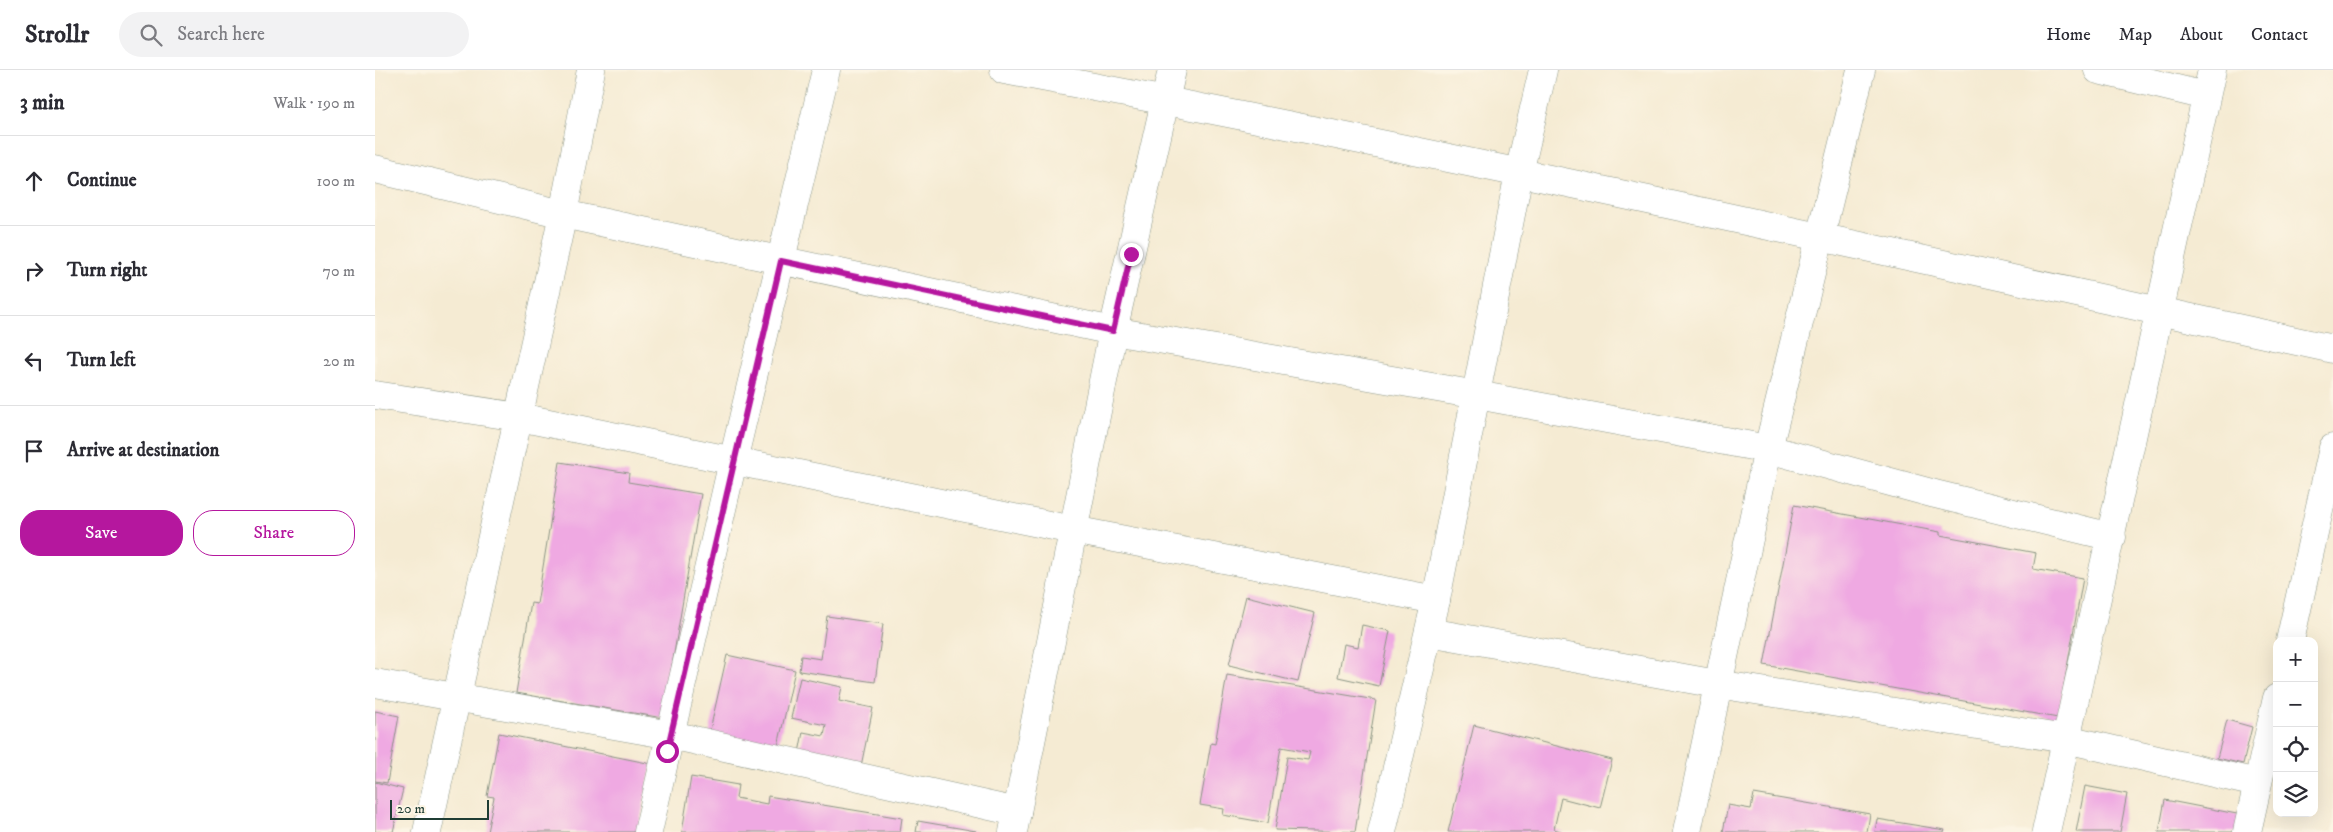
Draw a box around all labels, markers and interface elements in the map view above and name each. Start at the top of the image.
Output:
search box [119,12,469,57]
text: Strollr [25,20,89,50]
icon: search [137,21,165,49]
text: Search here [177,23,265,46]
text: Home [2046,24,2091,46]
text: Map [2119,24,2152,46]
text: About [2180,24,2223,46]
text: Contact [2251,24,2308,46]
text: 3 min [20,90,65,116]
text: Walk · 190 m [273,93,355,113]
icon: ahead [20,167,48,195]
text: Continue [67,169,137,192]
text: 100 m [317,171,355,191]
route end [1120,243,1143,266]
icon: right [20,257,48,285]
text: Turn right [67,259,147,282]
text: 70 m [323,261,355,281]
icon: left [20,347,48,375]
text: Turn left [67,349,136,372]
text: 20 m [323,351,355,371]
icon: arrive [20,437,48,465]
text: Arrive at destination [67,439,219,462]
button: Save [20,510,183,556]
button: Share [193,510,355,556]
map controls [2273,637,2318,817]
button: + [2273,637,2318,682]
button: − [2273,682,2318,727]
button: locate [2273,727,2318,772]
route start [656,740,679,763]
button: layers [2273,772,2318,817]
scale bar [390,797,489,820]
text: 20 m [397,800,425,818]

